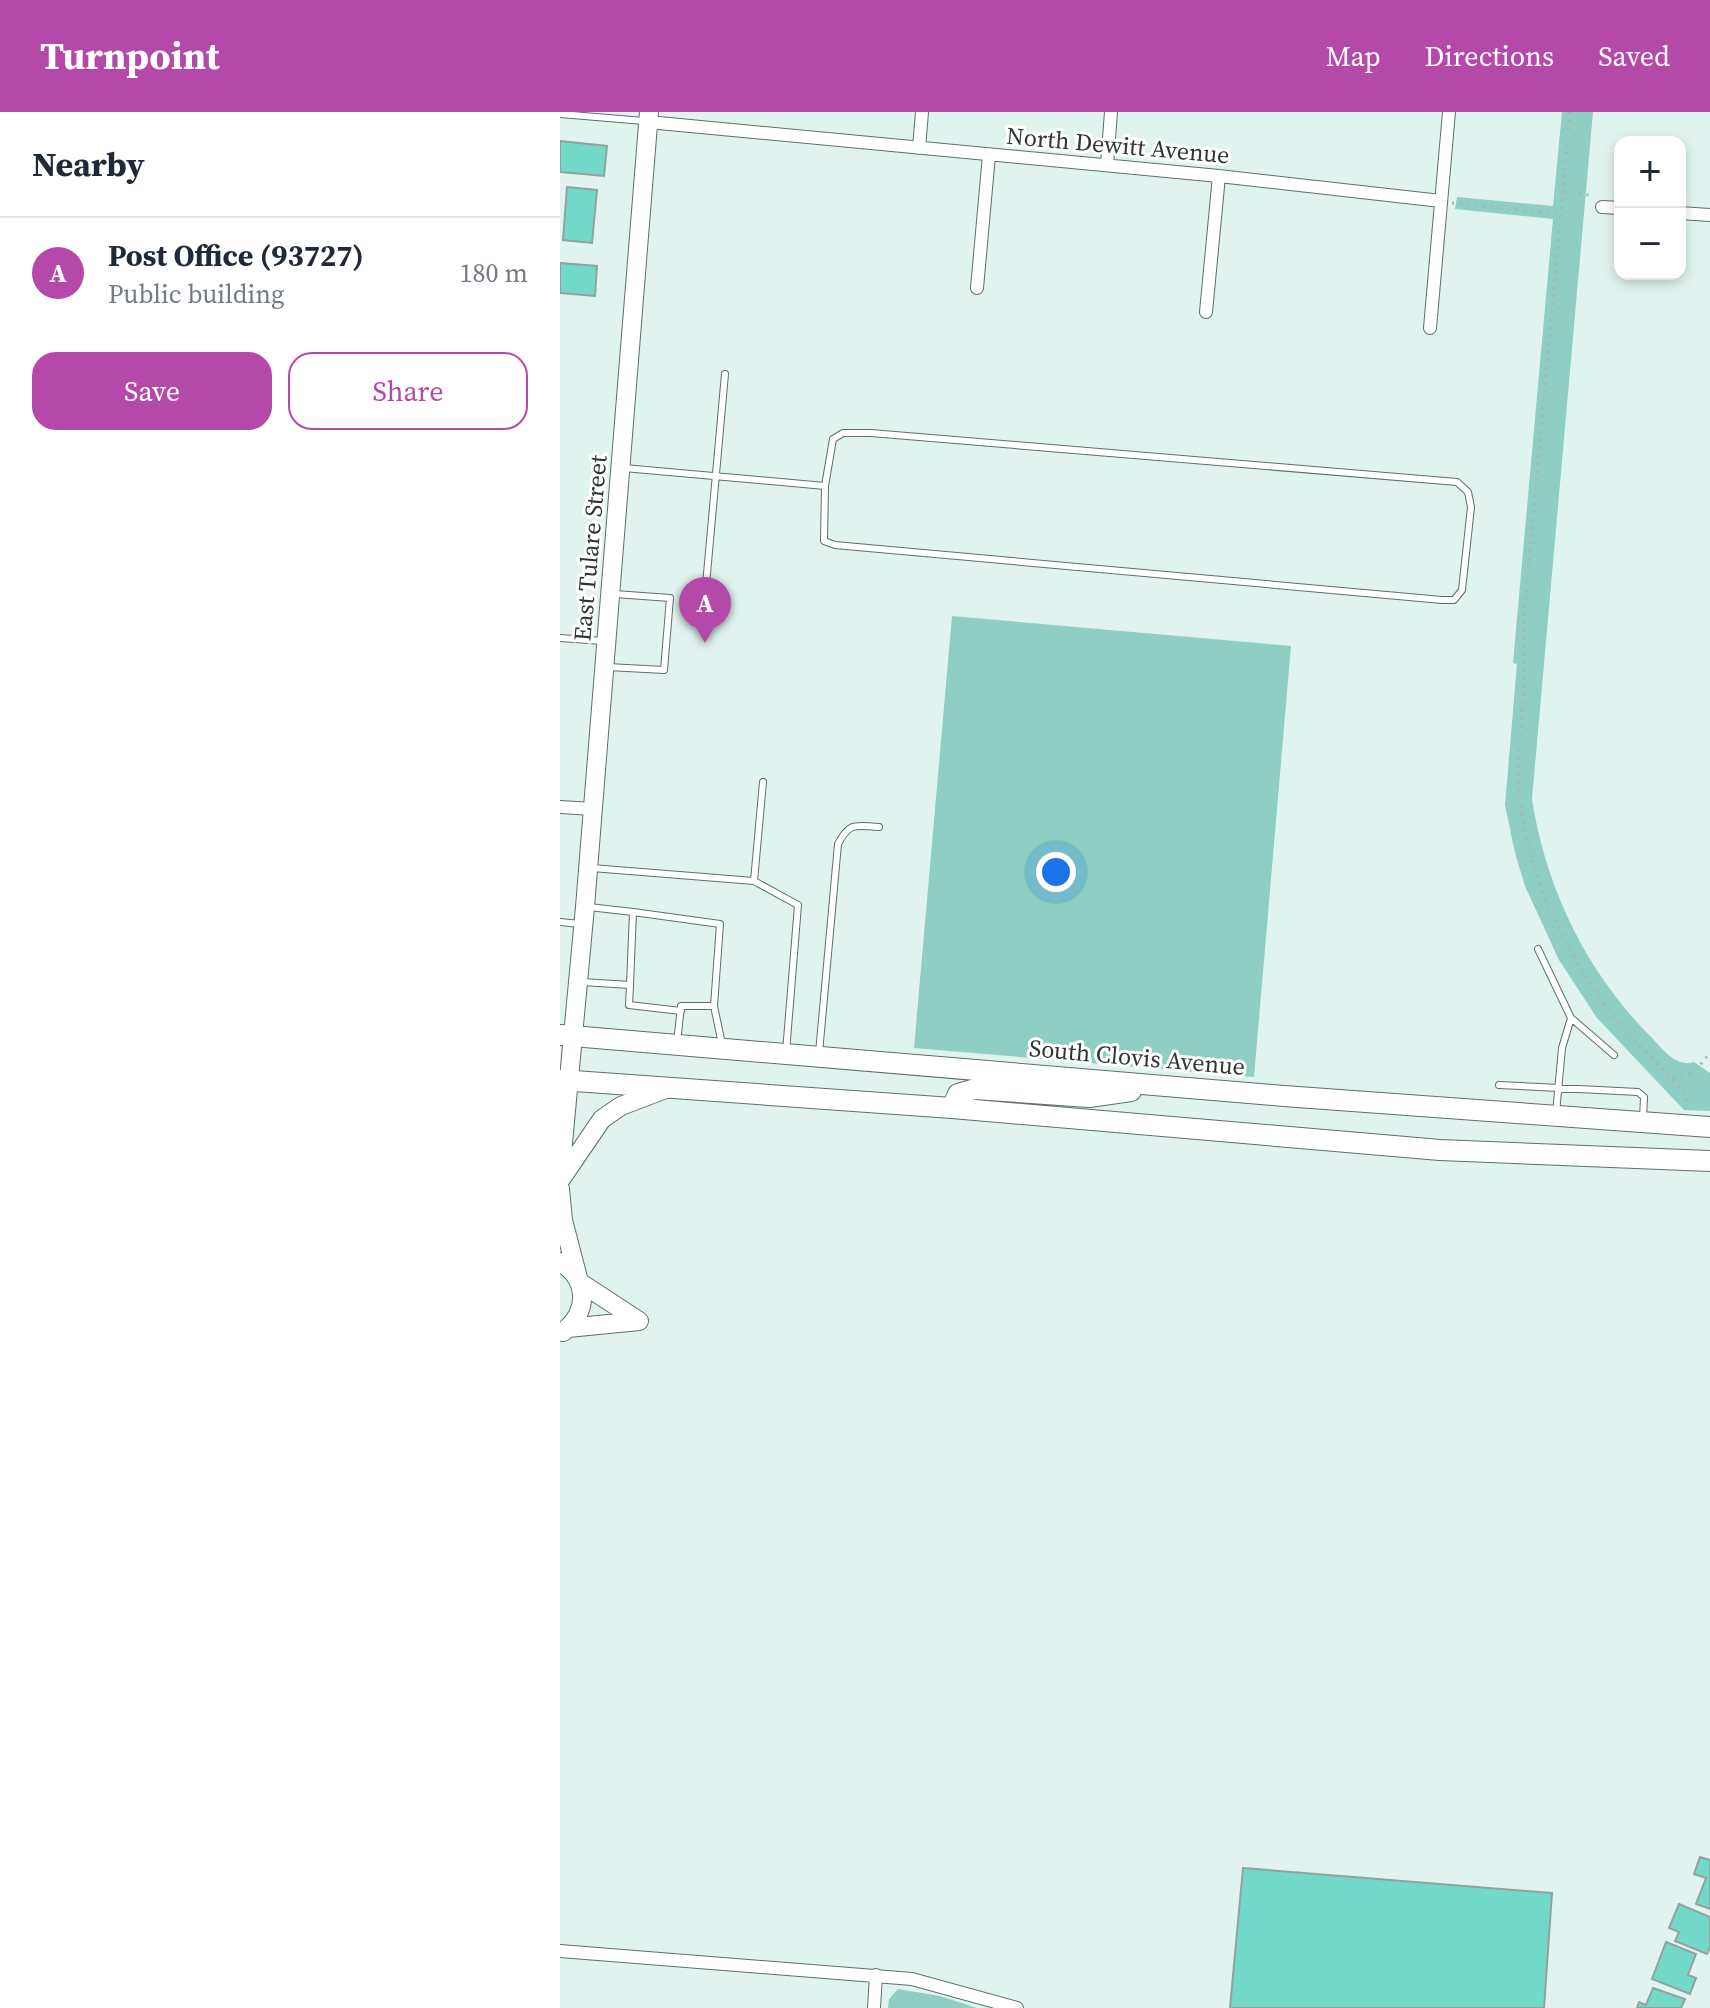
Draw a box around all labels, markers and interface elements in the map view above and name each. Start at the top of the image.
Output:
text: Turnpoint [40,30,220,82]
text: Map [1326,37,1381,75]
text: Directions [1425,37,1554,75]
text: Saved [1598,37,1670,75]
street label: North Dewitt Avenue [1005,119,1231,171]
map controls [1614,136,1686,280]
button: + [1614,136,1686,208]
text: Nearby [32,141,145,187]
button: − [1614,208,1686,280]
text: Post Office (93727) [108,235,364,276]
text: A [49,255,67,291]
text: 180 m [460,255,528,291]
text: Public building [108,276,285,312]
button: Save [32,352,272,430]
button: Share [288,352,528,430]
street label: East Tulare Street [565,453,615,642]
pin: A [679,577,731,643]
your location [1036,852,1076,892]
street label: South Clovis Avenue [1028,1031,1246,1083]

